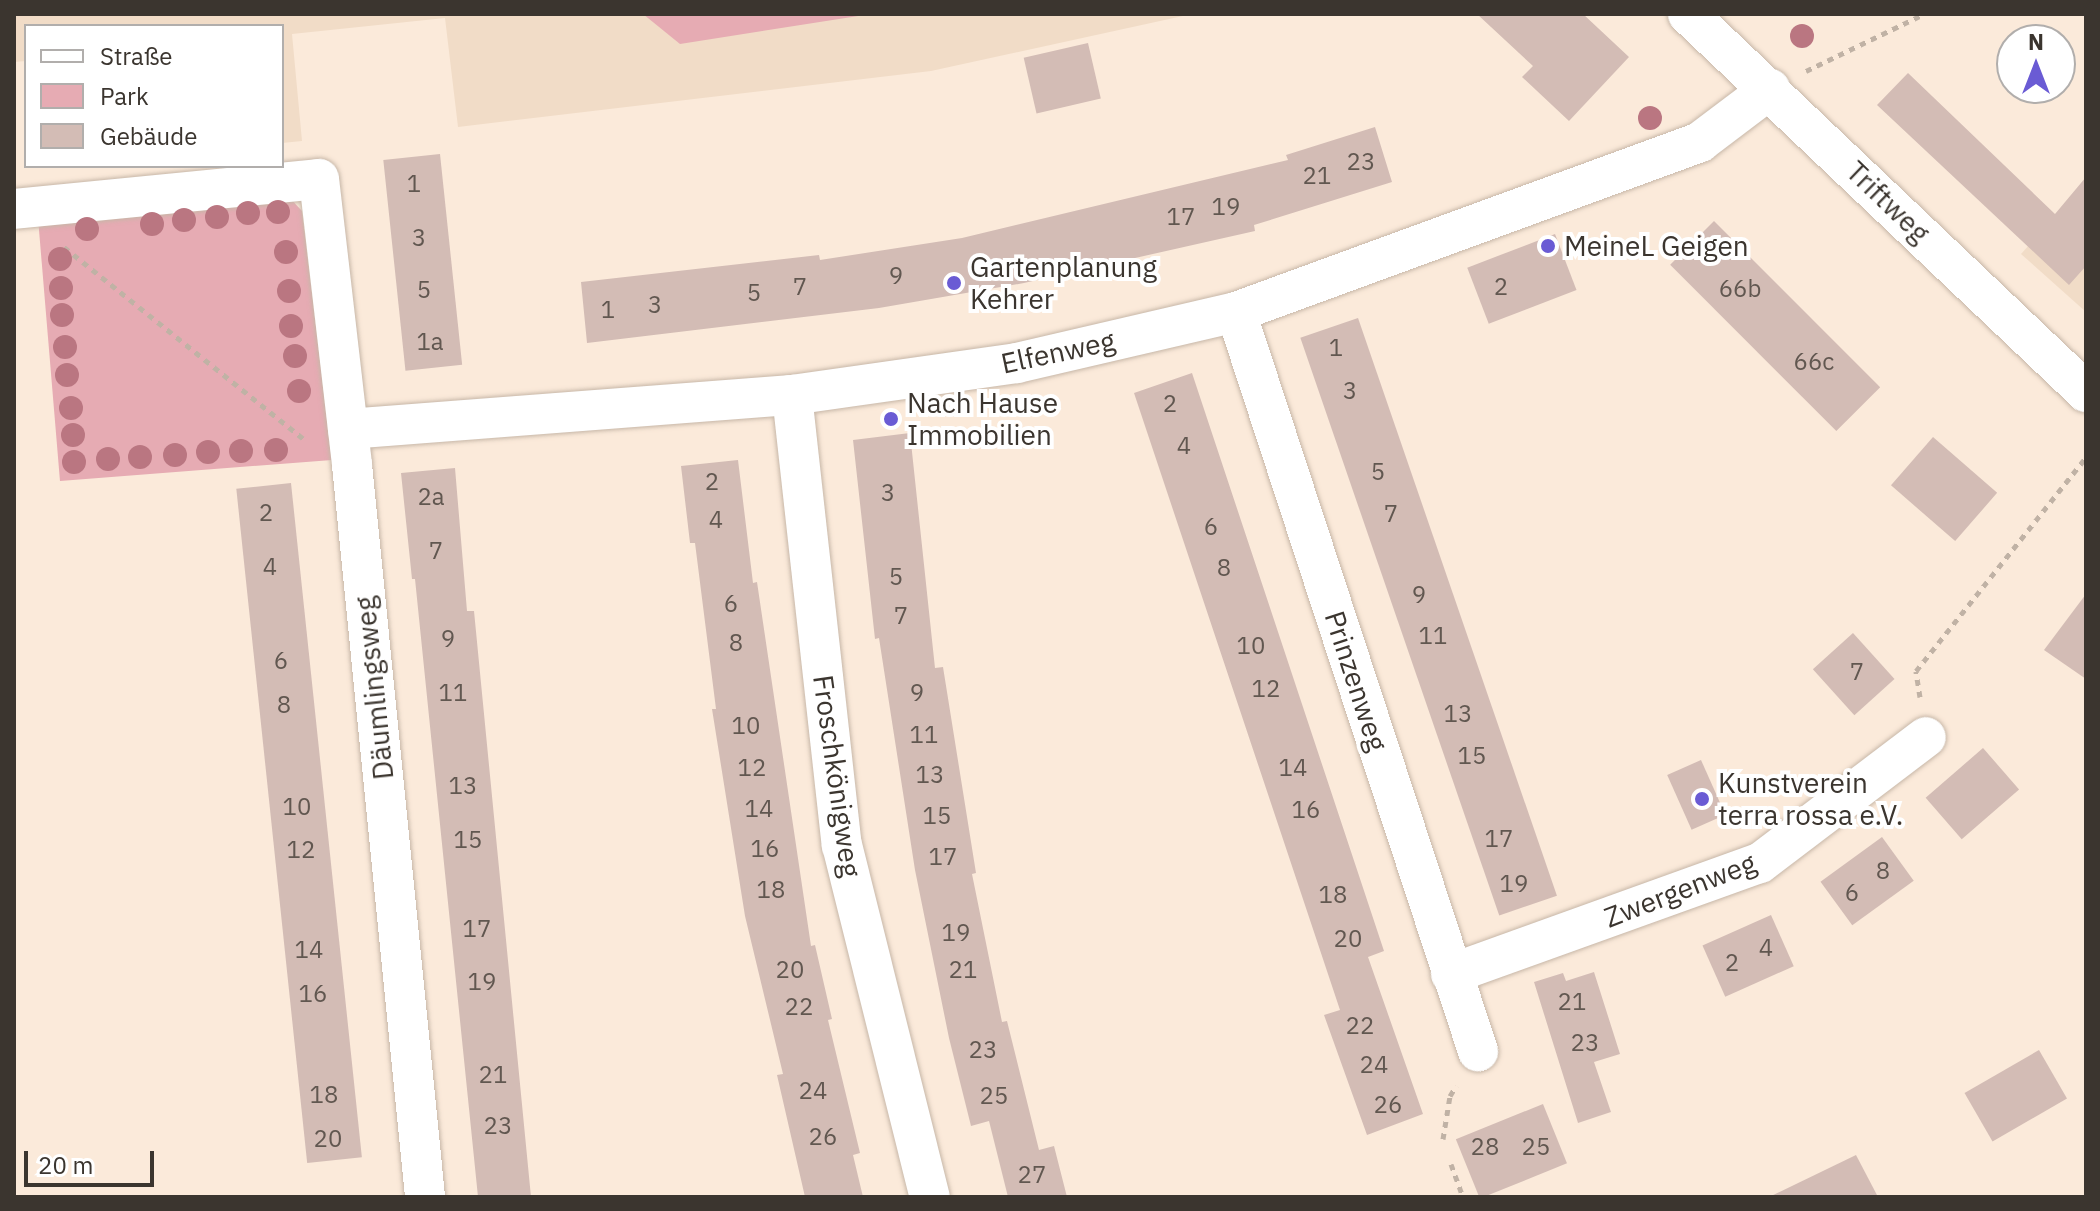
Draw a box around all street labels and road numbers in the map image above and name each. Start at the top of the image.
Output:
street label: Triftweg [1839,154,1937,250]
street label: Elfenweg [998,324,1118,380]
street label: Däumlingsweg [348,595,400,781]
street label: Prinzenweg [1318,607,1394,755]
street label: Froschkönigweg [806,673,868,879]
street label: Zwergenweg [1599,846,1761,934]

